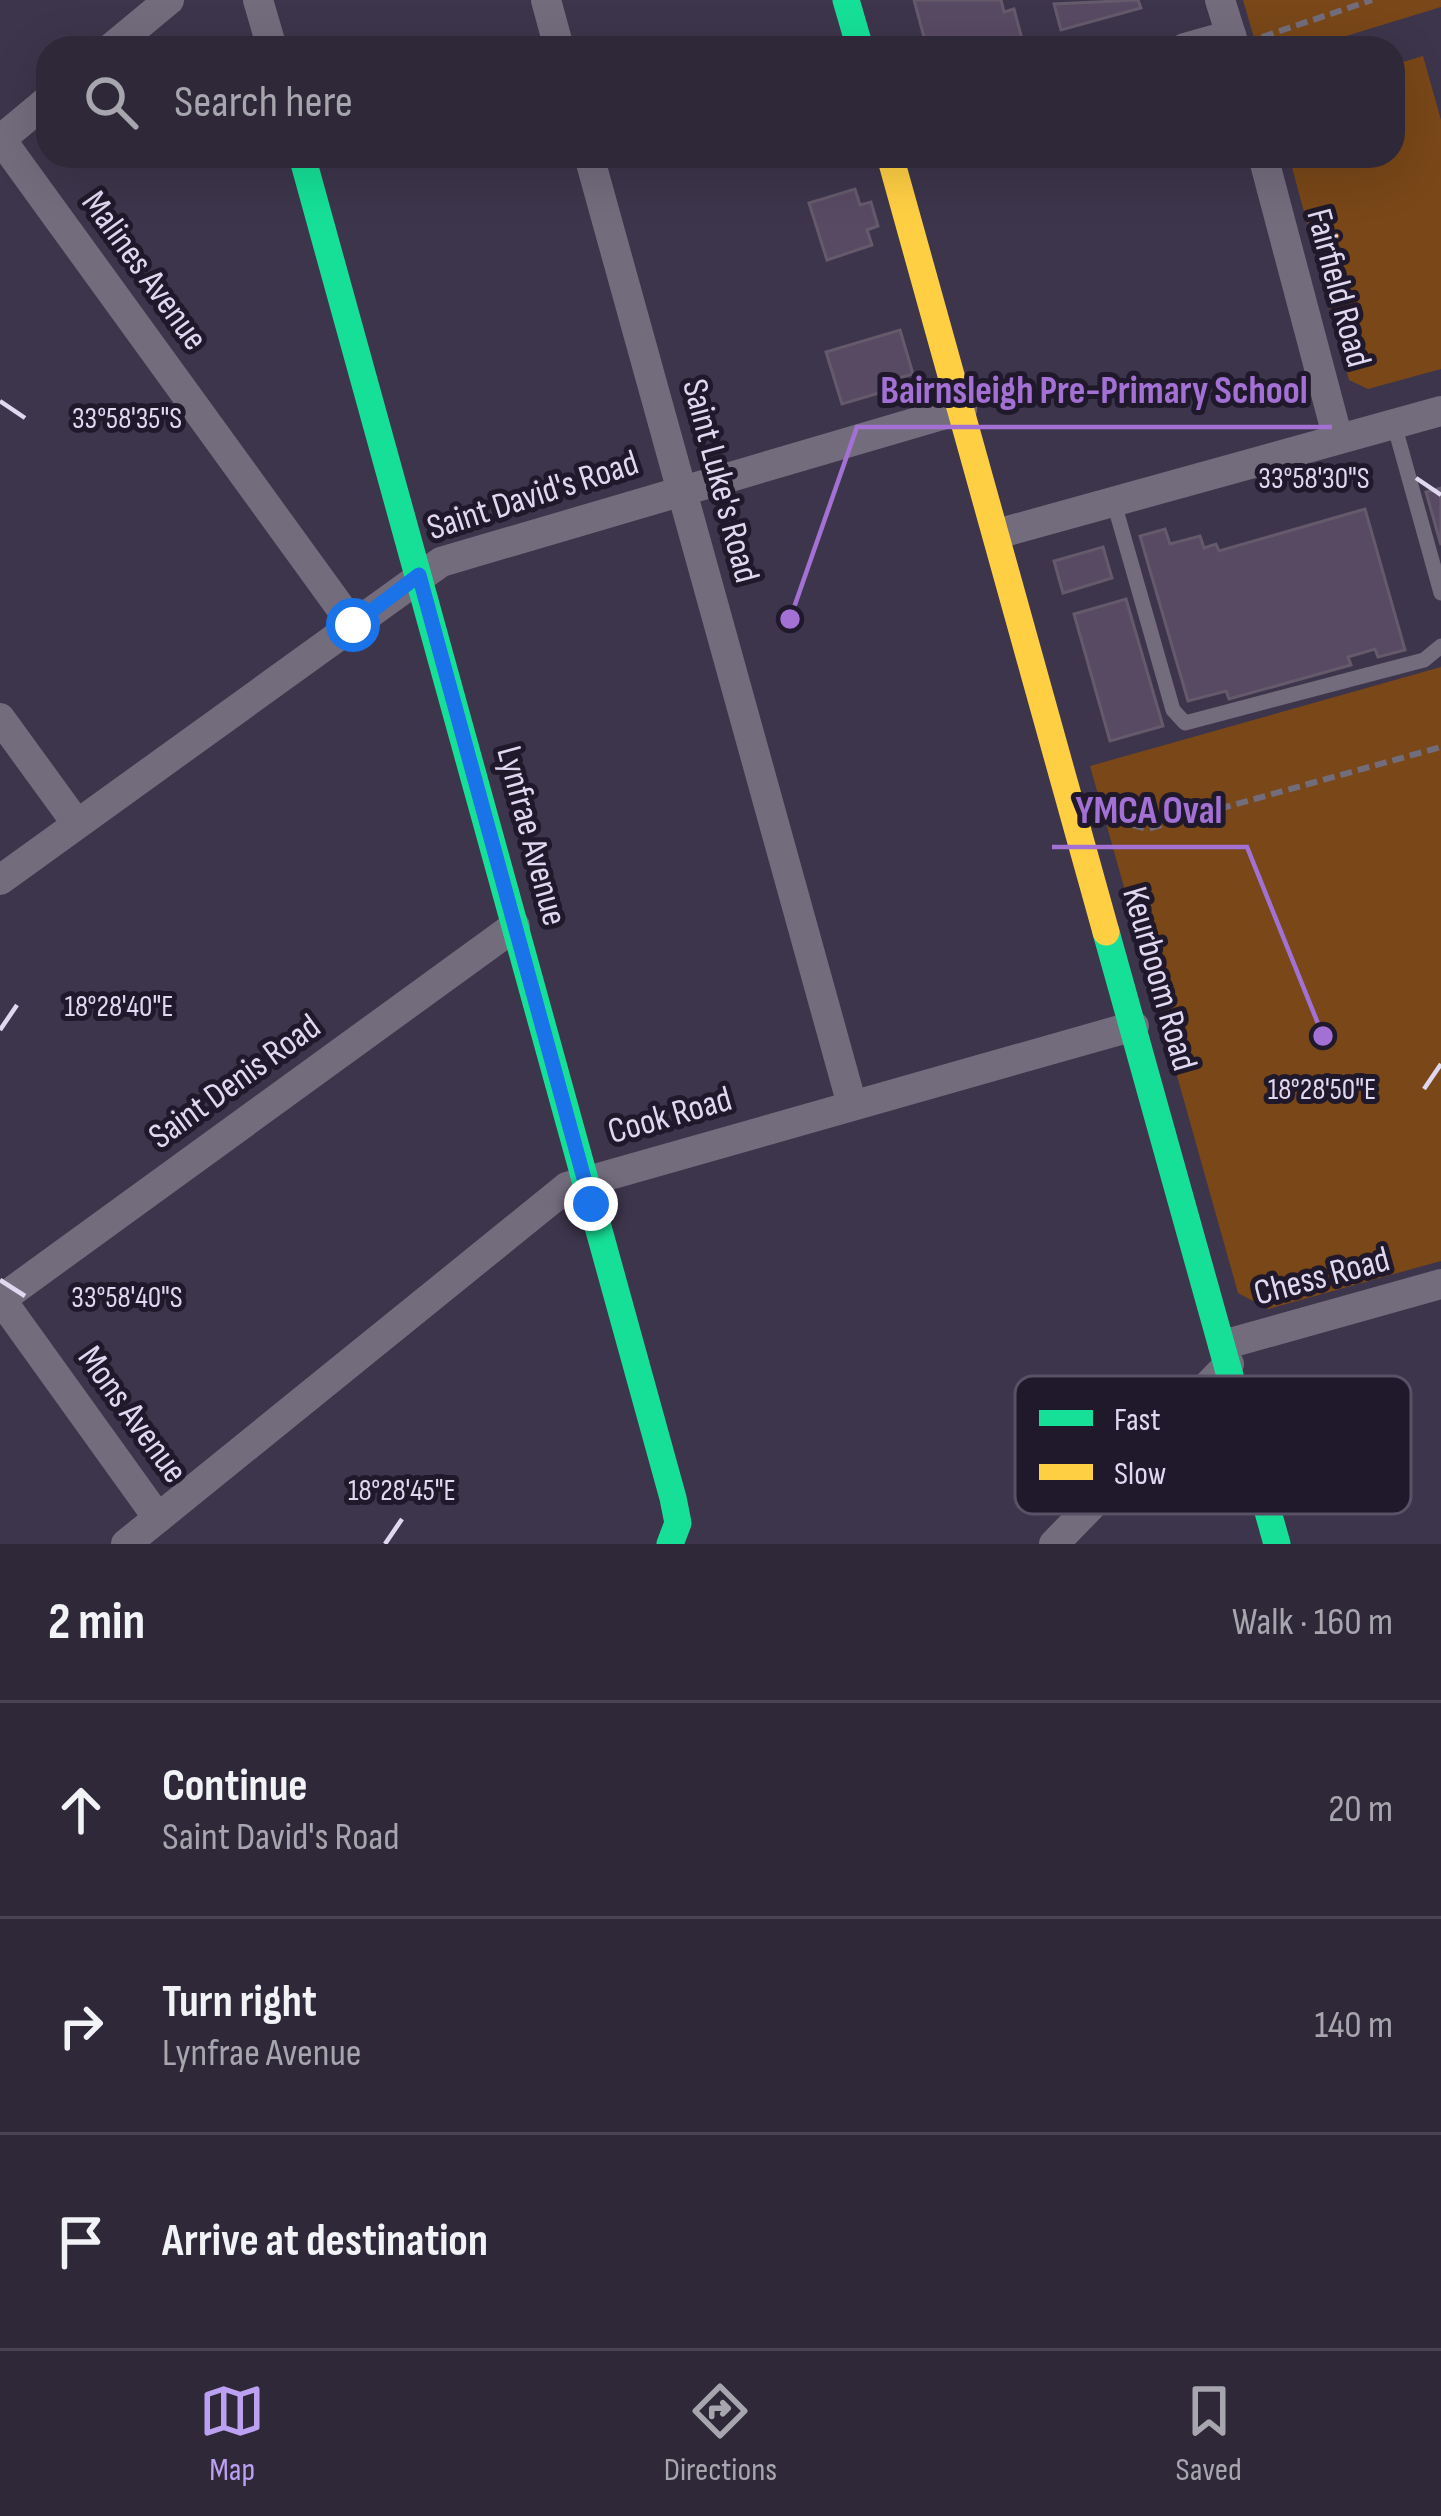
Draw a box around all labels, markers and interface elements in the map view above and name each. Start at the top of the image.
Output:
search box [36,36,1405,168]
icon: search [78,69,144,135]
text: Search here [174,75,353,130]
street label: Malines Avenue [72,183,216,359]
street label: Fairfield Road [1296,204,1380,372]
callout: Bairnsleigh Pre-Primary School [857,352,1332,427]
text: Bairnsleigh Pre-Primary School [880,368,1308,415]
street label: Saint Luke's Road [672,375,768,587]
text: 33°58'35"S [72,401,182,437]
street label: Saint David's Road [422,442,644,550]
text: 33°58'30"S [1258,461,1370,497]
route start [326,598,380,652]
street label: Lynfrae Avenue [486,742,576,930]
callout: YMCA Oval [1052,772,1247,847]
text: YMCA Oval [1075,788,1223,835]
street label: Keurboom Road [1112,882,1206,1076]
text: 18°28'40"E [64,989,174,1025]
street label: Saint Denis Road [141,1005,329,1159]
text: 18°28'50"E [1268,1072,1376,1108]
street label: Cook Road [603,1078,737,1154]
route end [564,1177,618,1231]
street label: Chess Road [1250,1238,1394,1316]
text: 33°58'40"S [71,1280,183,1316]
street label: Mons Avenue [68,1338,196,1492]
legend [1015,1376,1411,1514]
text: Fast [1114,1400,1161,1440]
text: Slow [1114,1454,1166,1494]
text: 18°28'45"E [348,1473,456,1509]
text: 2 min [48,1592,145,1653]
text: Walk · 160 m [1232,1599,1393,1646]
text: Continue [162,1759,308,1814]
icon: ahead [48,1777,114,1843]
text: 20 m [1328,1786,1393,1833]
text: Saint David's Road [162,1814,400,1861]
text: Turn right [162,1975,317,2030]
icon: right [48,1993,114,2059]
text: 140 m [1314,2002,1393,2049]
text: Lynfrae Avenue [162,2030,361,2077]
icon: arrive [48,2209,114,2275]
text: Arrive at destination [162,2214,488,2269]
tab: Map [199,2378,265,2490]
tab: Directions [664,2378,777,2490]
tab: Saved [1176,2378,1242,2490]

